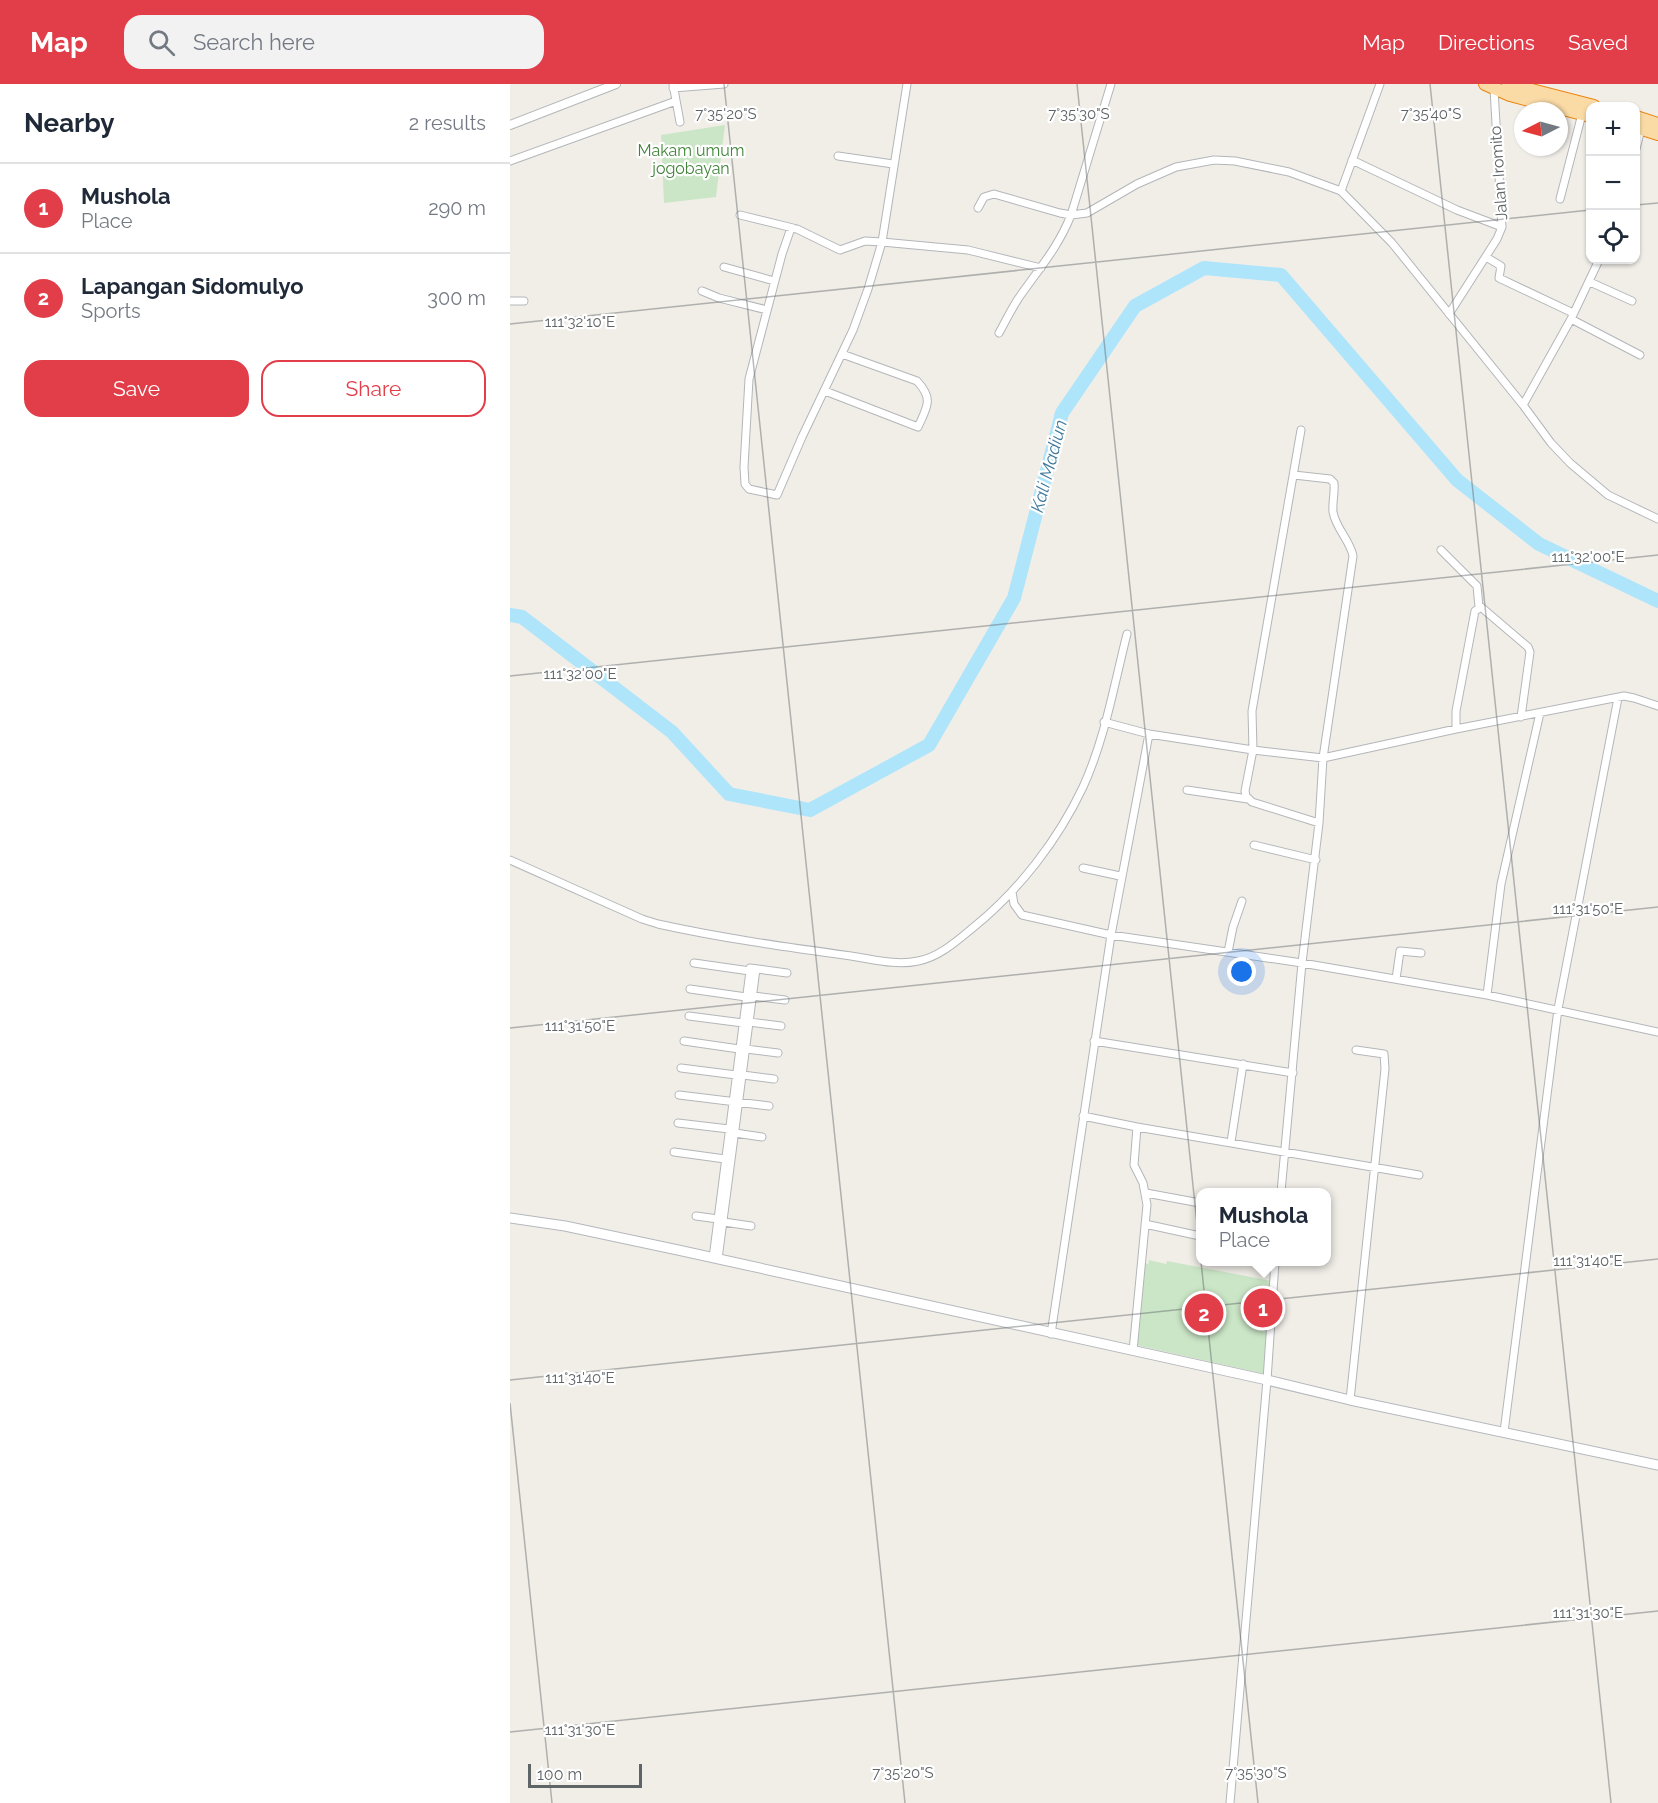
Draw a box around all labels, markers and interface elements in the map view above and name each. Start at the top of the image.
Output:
search box [124,15,544,69]
text: Map [30,26,88,59]
icon: search [145,26,178,59]
text: Search here [193,29,315,55]
text: Map [1362,30,1405,55]
text: Directions [1438,30,1535,55]
text: Saved [1568,30,1628,55]
north arrow [1514,102,1568,156]
map controls [1586,102,1640,264]
button: + [1586,102,1640,156]
text: 7°35'20"S [695,105,757,123]
text: 7°35'30"S [1048,105,1110,123]
text: 7°35'40"S [1401,105,1461,123]
text: Nearby [24,108,114,138]
text: 2 results [409,111,486,135]
street label: Jalan Iromito [1486,125,1511,221]
park label: Makam umum jogobayan [637,141,745,178]
button: − [1586,156,1640,210]
text: Mushola [81,183,171,209]
text: 1 [39,196,48,220]
text: 290 m [428,196,486,220]
text: Place [81,209,132,233]
button: locate [1586,210,1640,264]
text: Lapangan Sidomulyo [81,273,304,299]
text: 2 [38,286,49,310]
text: 300 m [427,286,486,310]
text: Sports [81,299,141,323]
text: 111°32'10"E [545,313,615,331]
button: Save [24,360,249,417]
button: Share [261,360,486,417]
water label: Kali Madiun [1026,417,1071,514]
text: 111°32'00"E [1551,548,1625,566]
text: 111°32'00"E [543,665,617,683]
text: 111°31'50"E [1553,900,1623,918]
your location [1227,957,1256,986]
text: 111°31'50"E [545,1017,615,1035]
popup [1196,1188,1331,1266]
text: Mushola [1219,1202,1308,1228]
text: Place [1219,1228,1270,1252]
text: 111°31'40"E [1553,1252,1623,1270]
pin: 1 [1244,1286,1282,1330]
pin: 2 [1184,1290,1224,1336]
text: 111°31'40"E [545,1369,615,1387]
text: 111°31'30"E [1553,1604,1623,1622]
text: 111°31'30"E [545,1721,615,1739]
scale bar [528,1761,642,1788]
text: 7°35'20"S [872,1764,934,1782]
text: 7°35'30"S [1225,1764,1287,1782]
text: 100 m [537,1765,582,1784]

